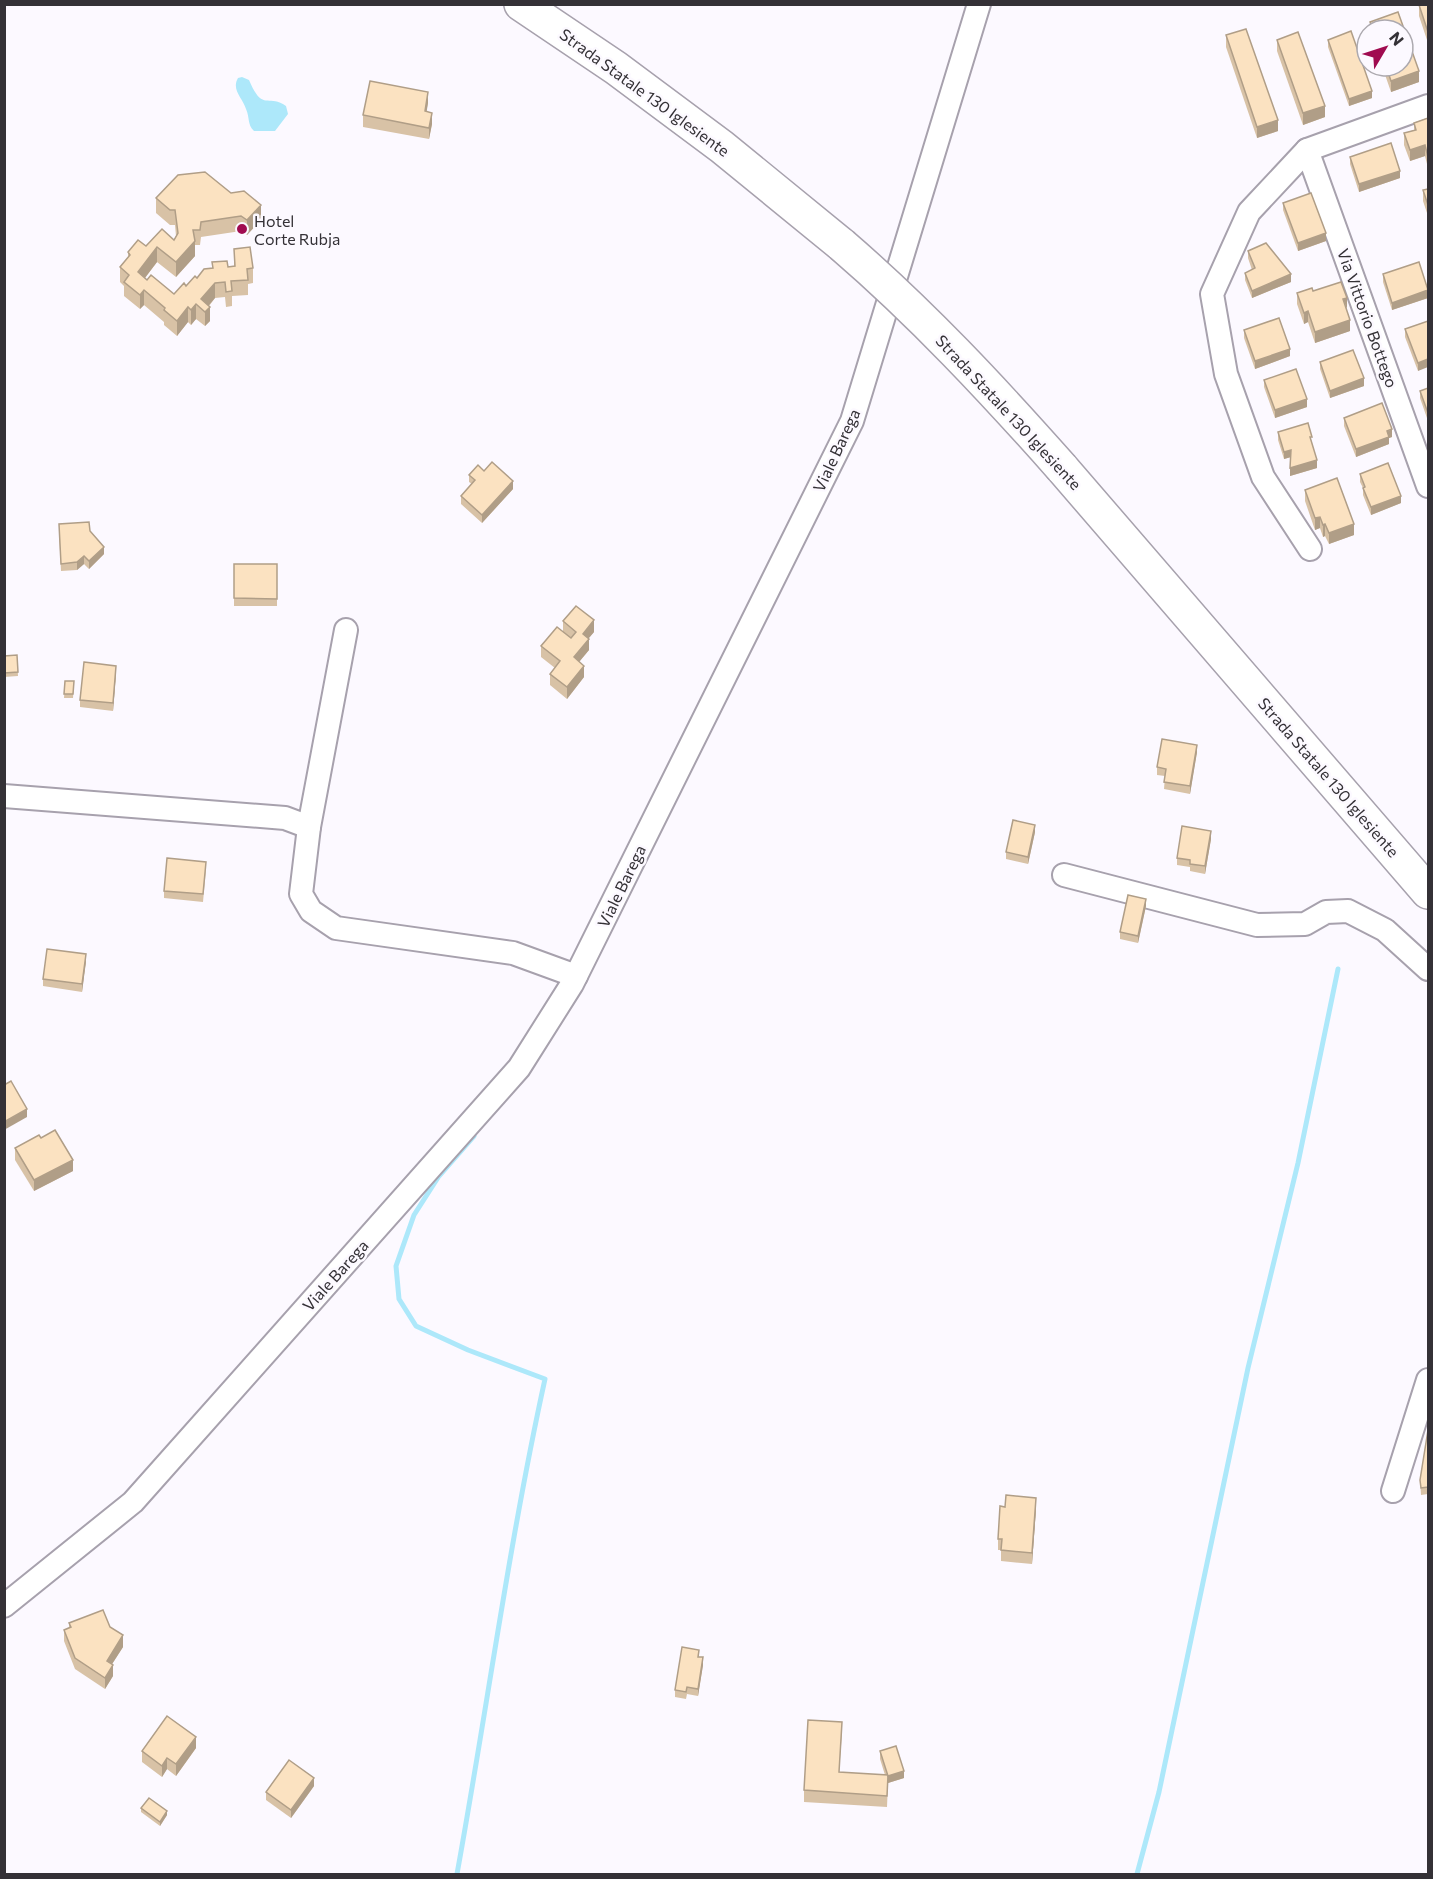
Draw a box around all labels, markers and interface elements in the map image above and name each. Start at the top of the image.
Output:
north arrow [1355,18,1415,78]
street label: Strada Statale 130 Iglesiente [557,24,733,160]
text: N [1386,28,1408,49]
place label: Hotel Corte Rubja [254,211,340,248]
marker: Hotel Corte Rubja [235,222,249,236]
street label: Via Vittorio Bottego [1334,246,1402,390]
street label: Strada Statale 130 Iglesiente [932,331,1086,493]
street label: Viale Barega [809,406,863,494]
street label: Strada Statale 130 Iglesiente [1255,694,1403,860]
street label: Viale Barega [593,842,649,930]
street label: Viale Barega [298,1235,372,1315]

